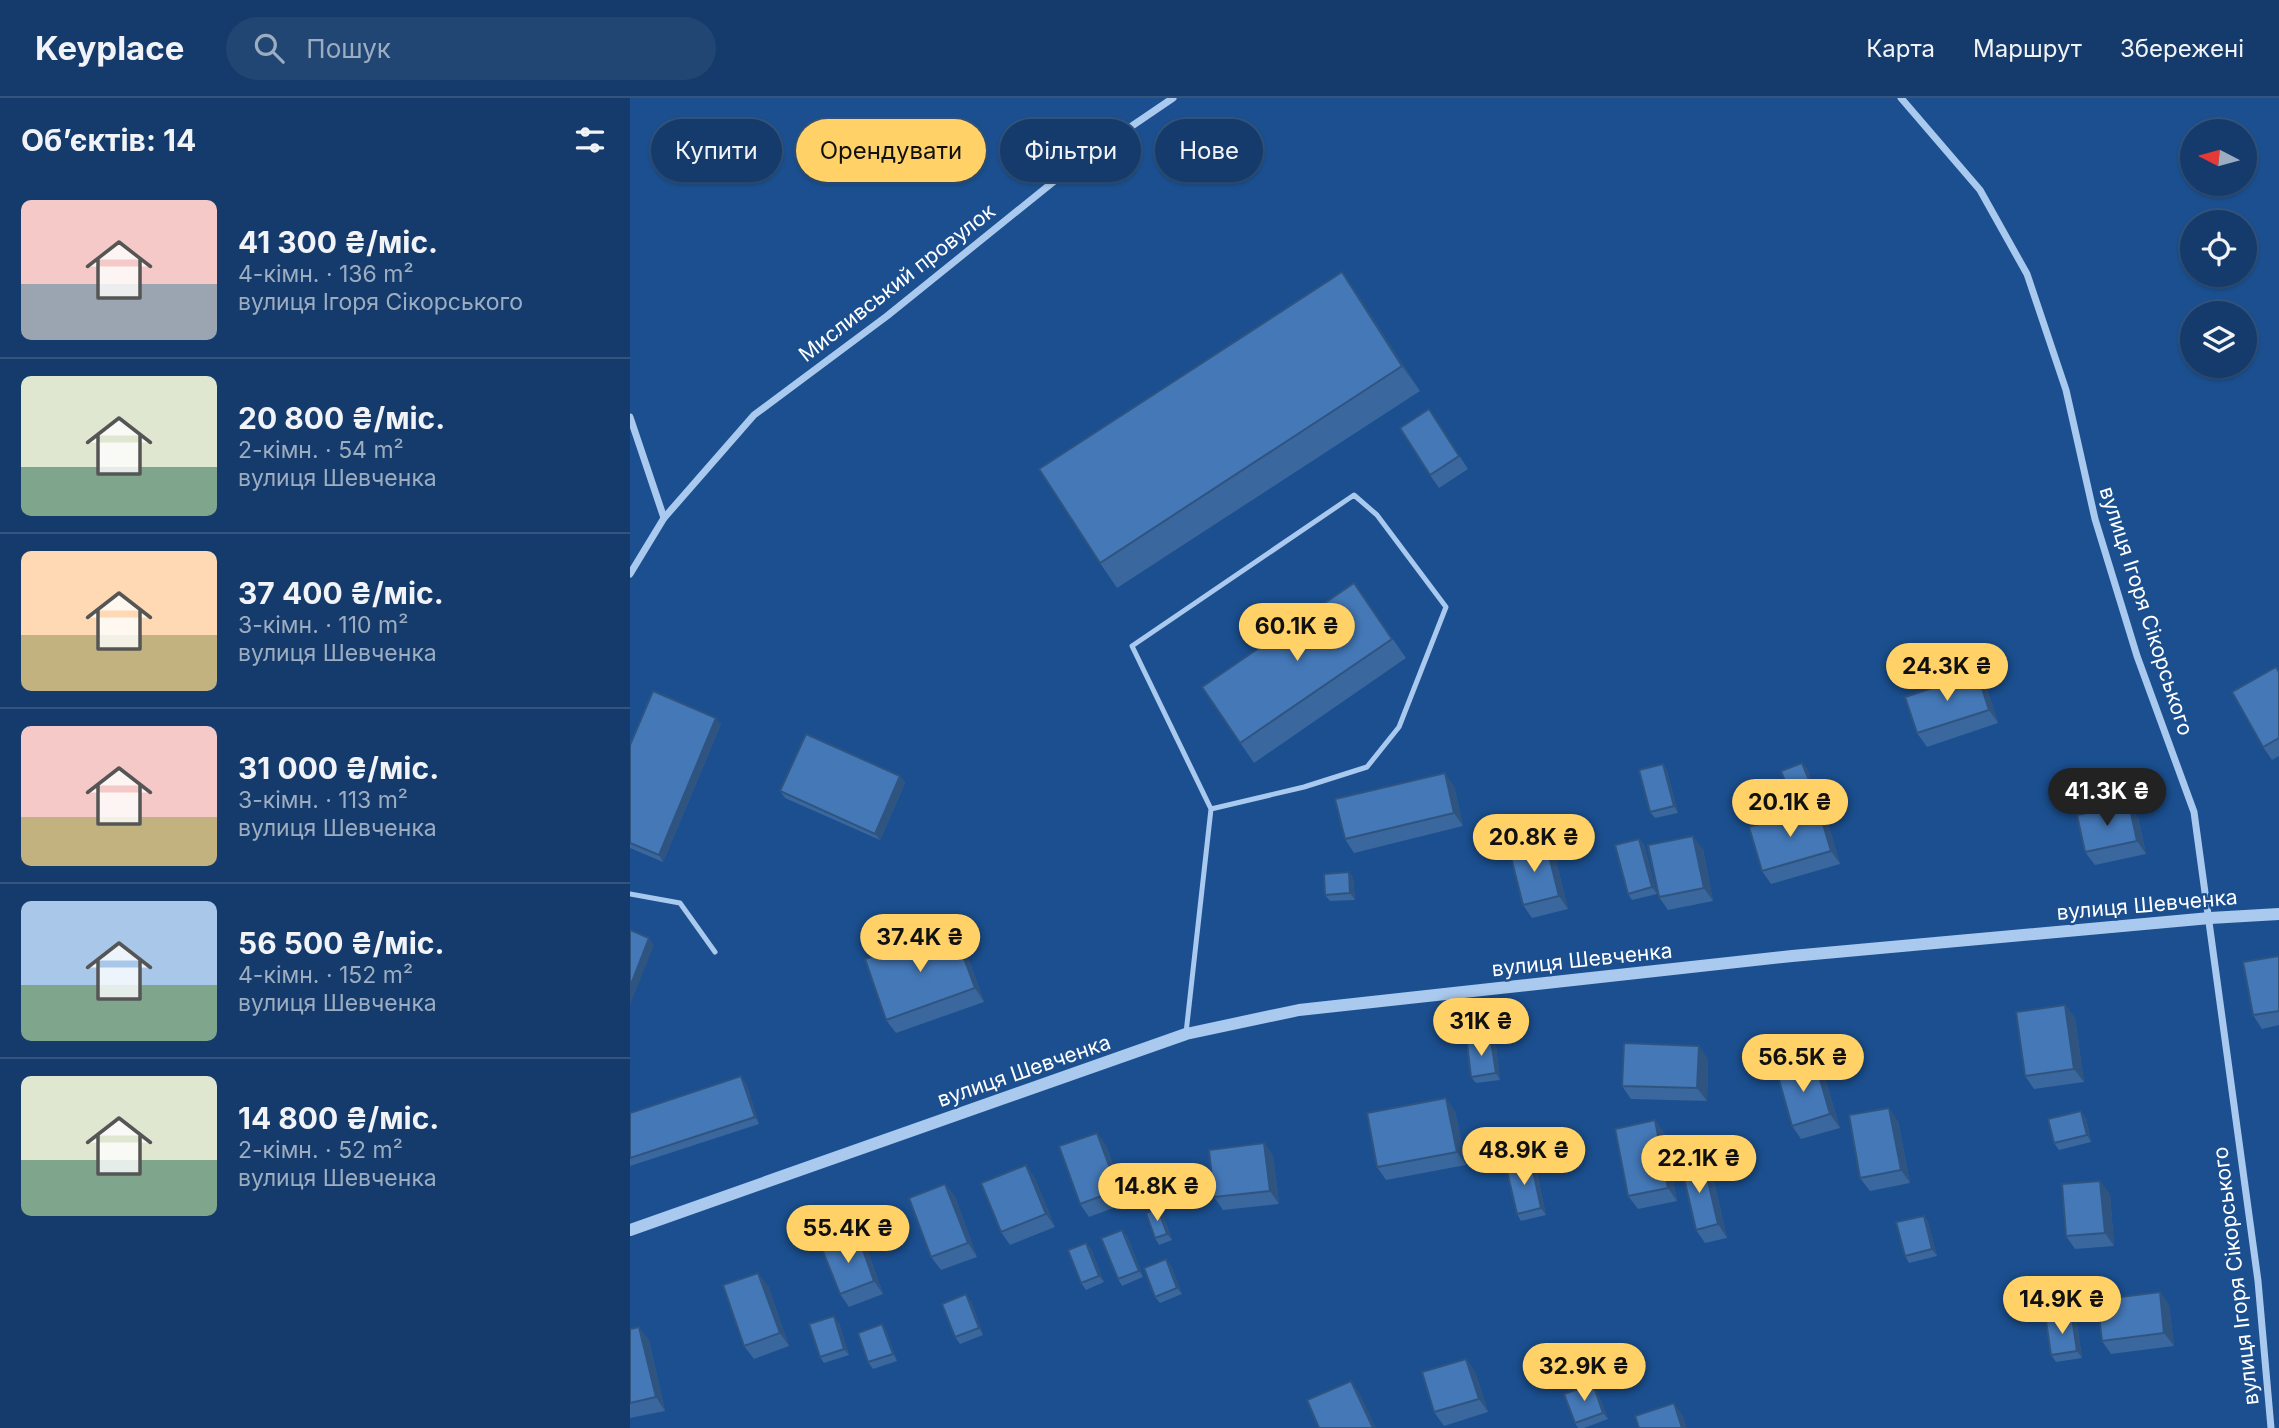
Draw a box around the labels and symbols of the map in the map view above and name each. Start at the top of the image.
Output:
north arrow [2180,119,2258,196]
street label: Мисливський провулок [794,198,1000,367]
street label: вулиця Ігоря Сікорського [2094,483,2199,738]
pin: 60.1K ₴ [1232,603,1362,663]
pin: 24.3K ₴ [1882,644,2012,703]
pin: 41.3K ₴ [2042,768,2172,828]
pin: 20.1K ₴ [1725,780,1855,839]
pin: 20.8K ₴ [1469,814,1599,874]
street label: вулиця Шевченка [2055,884,2238,925]
pin: 37.4K ₴ [855,914,985,974]
street label: вулиця Шевченка [1490,938,1673,981]
pin: 31K ₴ [1432,998,1530,1058]
street label: вулиця Шевченка [934,1029,1114,1112]
pin: 56.5K ₴ [1738,1034,1868,1094]
pin: 48.9K ₴ [1459,1128,1589,1187]
pin: 22.1K ₴ [1634,1136,1764,1195]
street label: вулиця Ігоря Сікорського [2207,1145,2264,1407]
pin: 14.8K ₴ [1092,1164,1222,1223]
pin: 55.4K ₴ [783,1206,913,1265]
pin: 14.9K ₴ [1997,1276,2127,1336]
pin: 32.9K ₴ [1519,1344,1649,1403]

